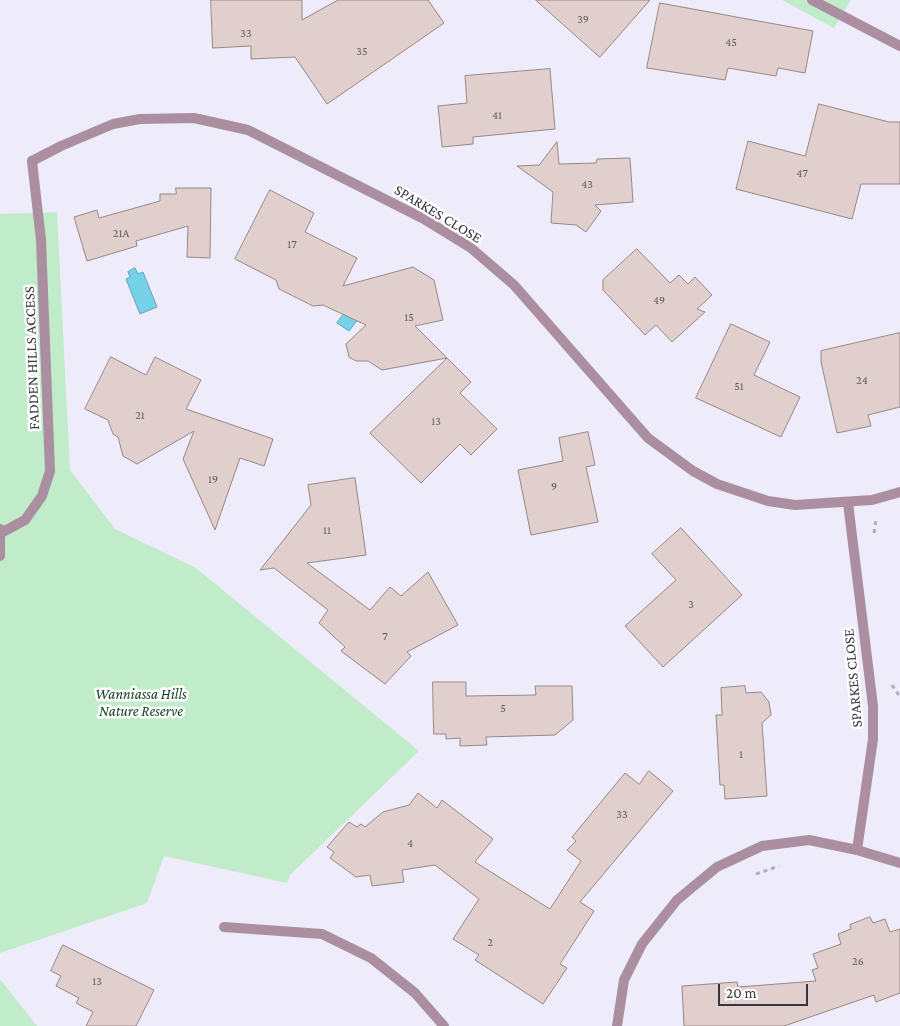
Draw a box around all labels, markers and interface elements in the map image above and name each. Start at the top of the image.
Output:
house number: 39 [577,12,589,26]
house number: 33 [240,26,252,40]
house number: 45 [725,35,737,49]
house number: 35 [356,44,368,58]
house number: 41 [492,108,502,122]
house number: 47 [796,166,808,180]
house number: 43 [581,177,593,191]
street label: SPARKES CLOSE [391,181,485,247]
house number: 21A [113,226,129,240]
house number: 17 [287,237,297,251]
street label: FADDEN HILLS ACCESS [20,286,44,430]
house number: 49 [653,293,665,307]
house number: 15 [404,310,414,324]
house number: 24 [856,373,868,387]
house number: 51 [734,379,744,393]
house number: 21 [135,408,145,422]
house number: 13 [431,414,441,428]
house number: 19 [208,472,218,486]
house number: 9 [551,479,557,493]
house number: 11 [323,523,331,537]
house number: 3 [688,597,694,611]
street label: SPARKES CLOSE [840,628,866,728]
house number: 7 [382,629,388,643]
park label: Wanniassa Hills Nature Reserve [95,685,187,720]
house number: 5 [500,701,506,715]
house number: 1 [739,747,743,761]
house number: 33 [616,807,628,821]
house number: 4 [407,836,413,850]
house number: 2 [487,935,493,949]
house number: 26 [852,954,864,968]
house number: 13 [92,974,102,988]
scale bar [720,974,810,1006]
text: 20 m [726,985,757,1001]

